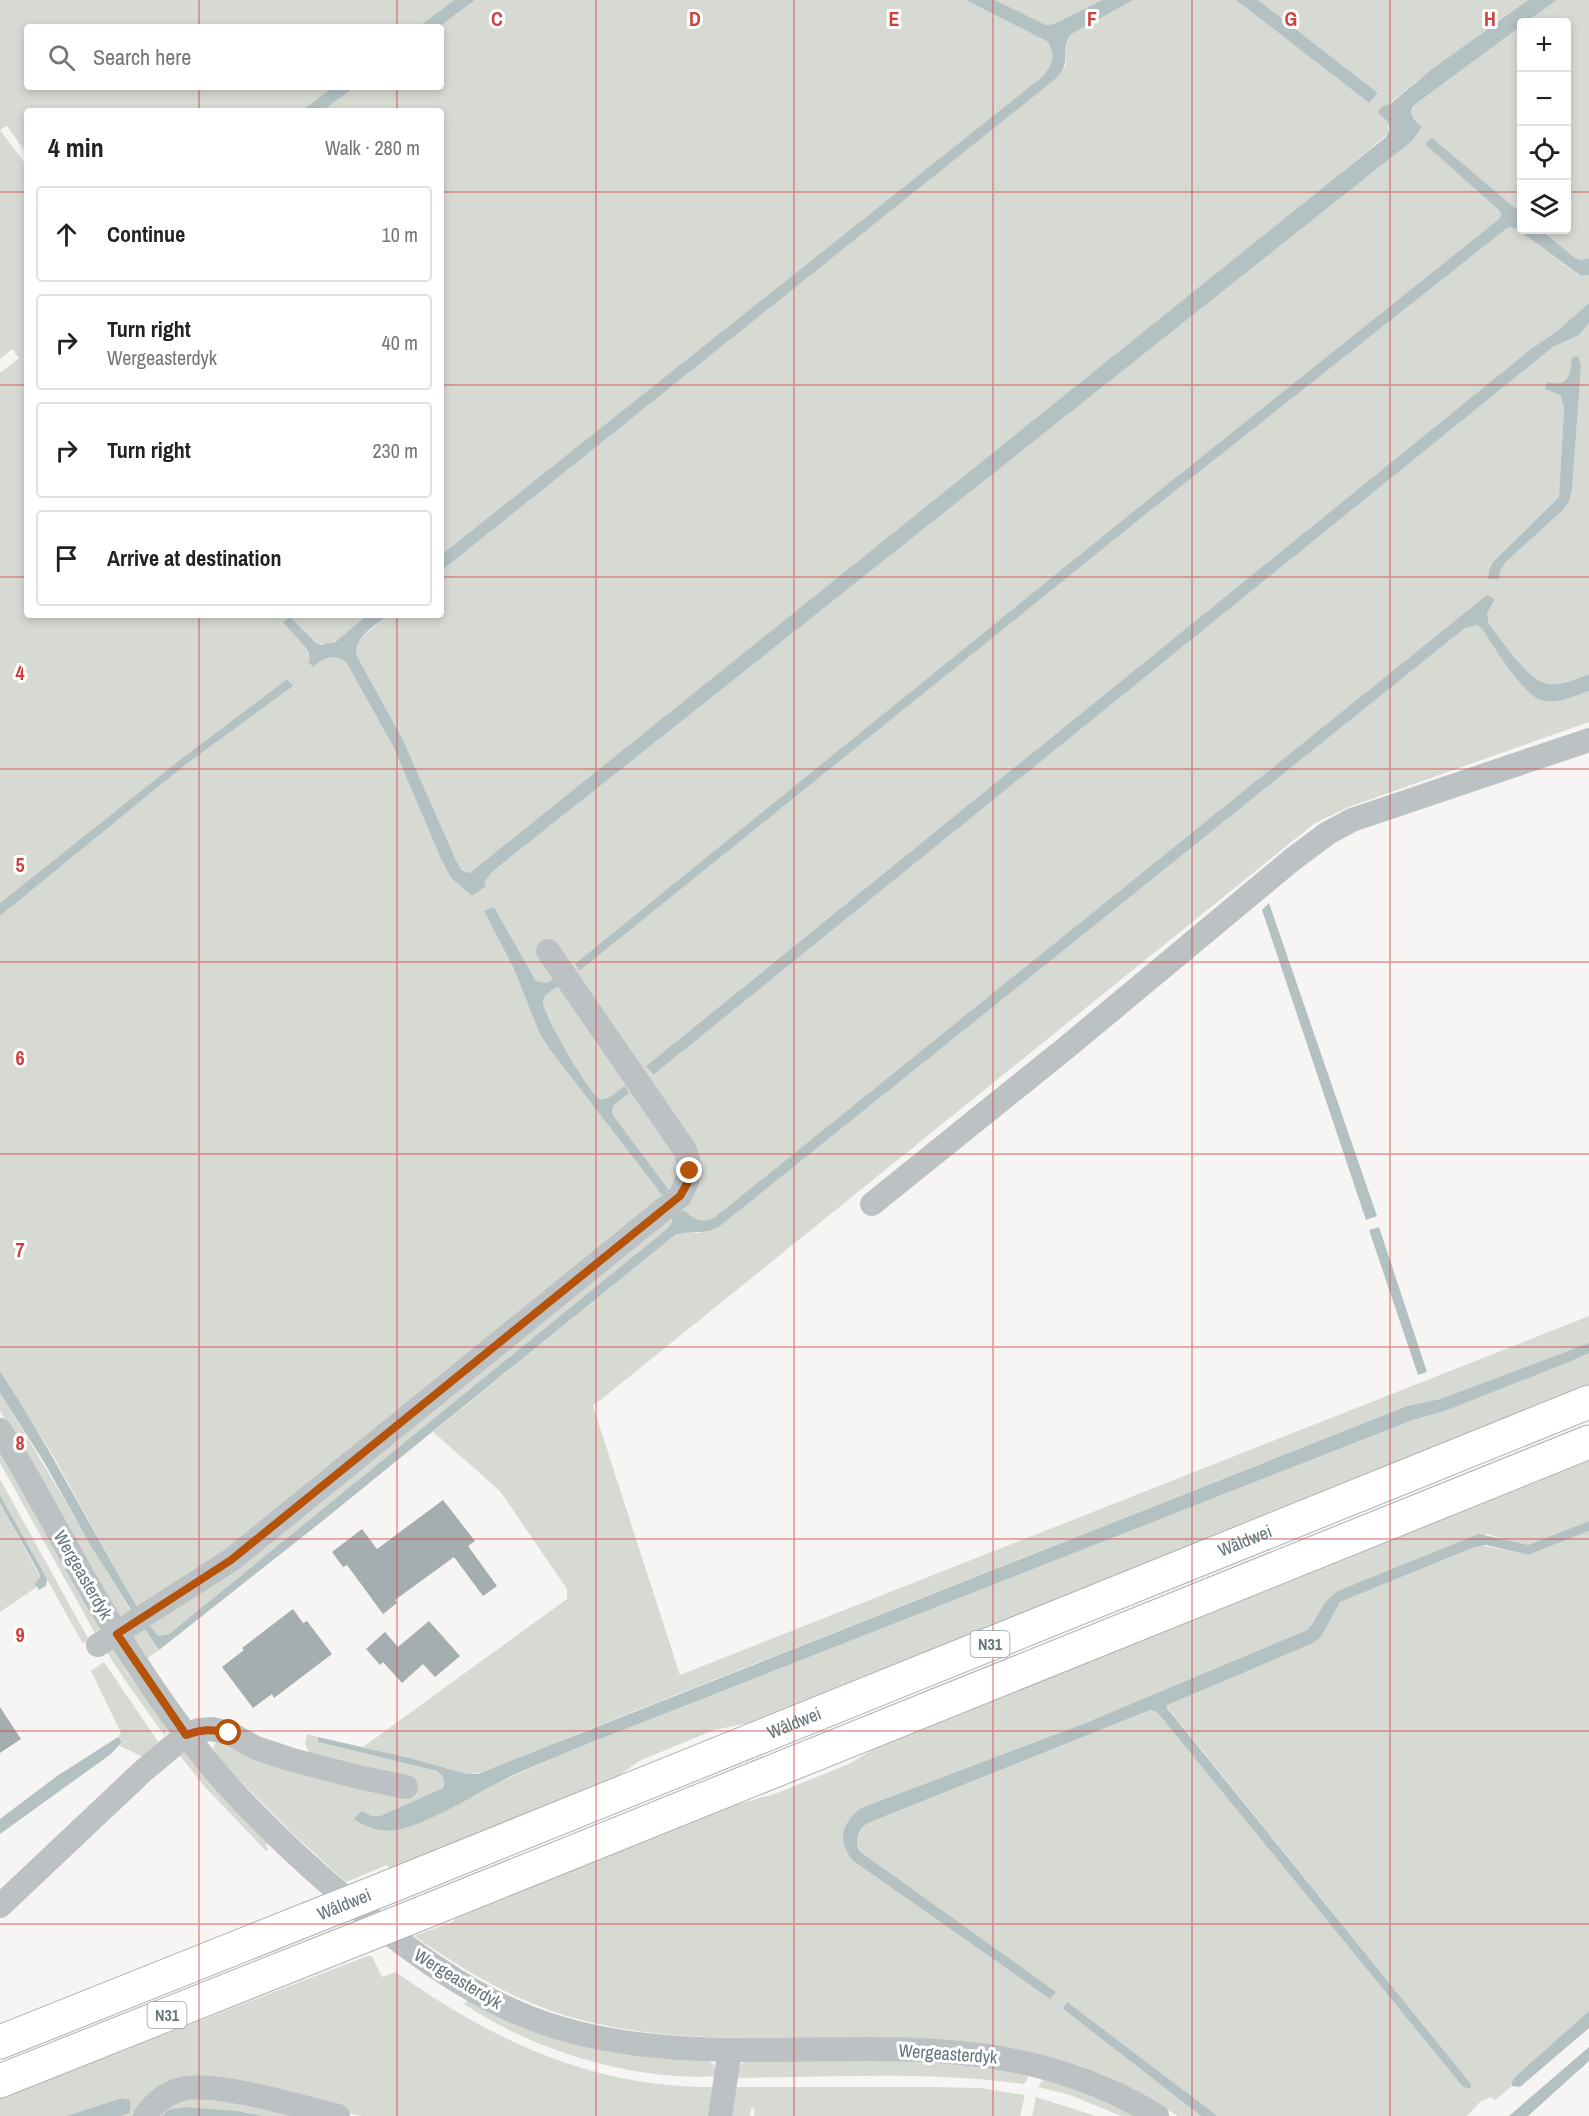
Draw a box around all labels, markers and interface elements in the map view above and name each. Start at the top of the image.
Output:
text: C [491,5,503,32]
text: D [689,5,701,32]
text: E [889,5,900,32]
text: F [1087,5,1097,32]
text: G [1285,5,1297,32]
text: H [1484,5,1496,32]
map controls [1517,18,1571,234]
button: + [1517,18,1571,72]
search box [24,24,444,90]
icon: search [45,41,78,74]
text: Search here [93,42,191,72]
button: − [1517,72,1571,126]
button: locate [1517,126,1571,180]
text: 4 min [48,130,104,165]
text: Walk · 280 m [325,134,420,161]
button: layers [1517,180,1571,234]
icon: ahead [50,218,83,251]
text: Continue [107,219,185,249]
text: 10 m [382,221,418,248]
text: Turn right [107,314,191,344]
icon: right [50,326,83,359]
text: 40 m [382,329,418,356]
text: Wergeasterdyk [107,344,217,371]
icon: right [50,434,83,467]
text: Turn right [107,435,191,465]
text: 230 m [372,437,418,464]
icon: arrive [50,542,83,575]
text: Arrive at destination [107,543,281,573]
text: 4 [15,659,25,686]
text: 5 [15,851,25,878]
text: 6 [15,1044,25,1071]
route end [676,1157,702,1183]
text: 7 [15,1236,25,1263]
text: 8 [15,1429,25,1456]
street label: Wâldwei [1214,1518,1275,1563]
street label: Wergeasterdyk [48,1526,119,1624]
text: 9 [15,1621,25,1648]
road number: N31 [970,1631,1010,1657]
street label: Wâldwei [763,1700,825,1745]
route start [215,1719,241,1745]
street label: Wâldwei [313,1882,375,1926]
street label: Wergeasterdyk [409,1942,508,2015]
road number: N31 [148,2002,186,2028]
street label: Wergeasterdyk [898,2038,999,2069]

